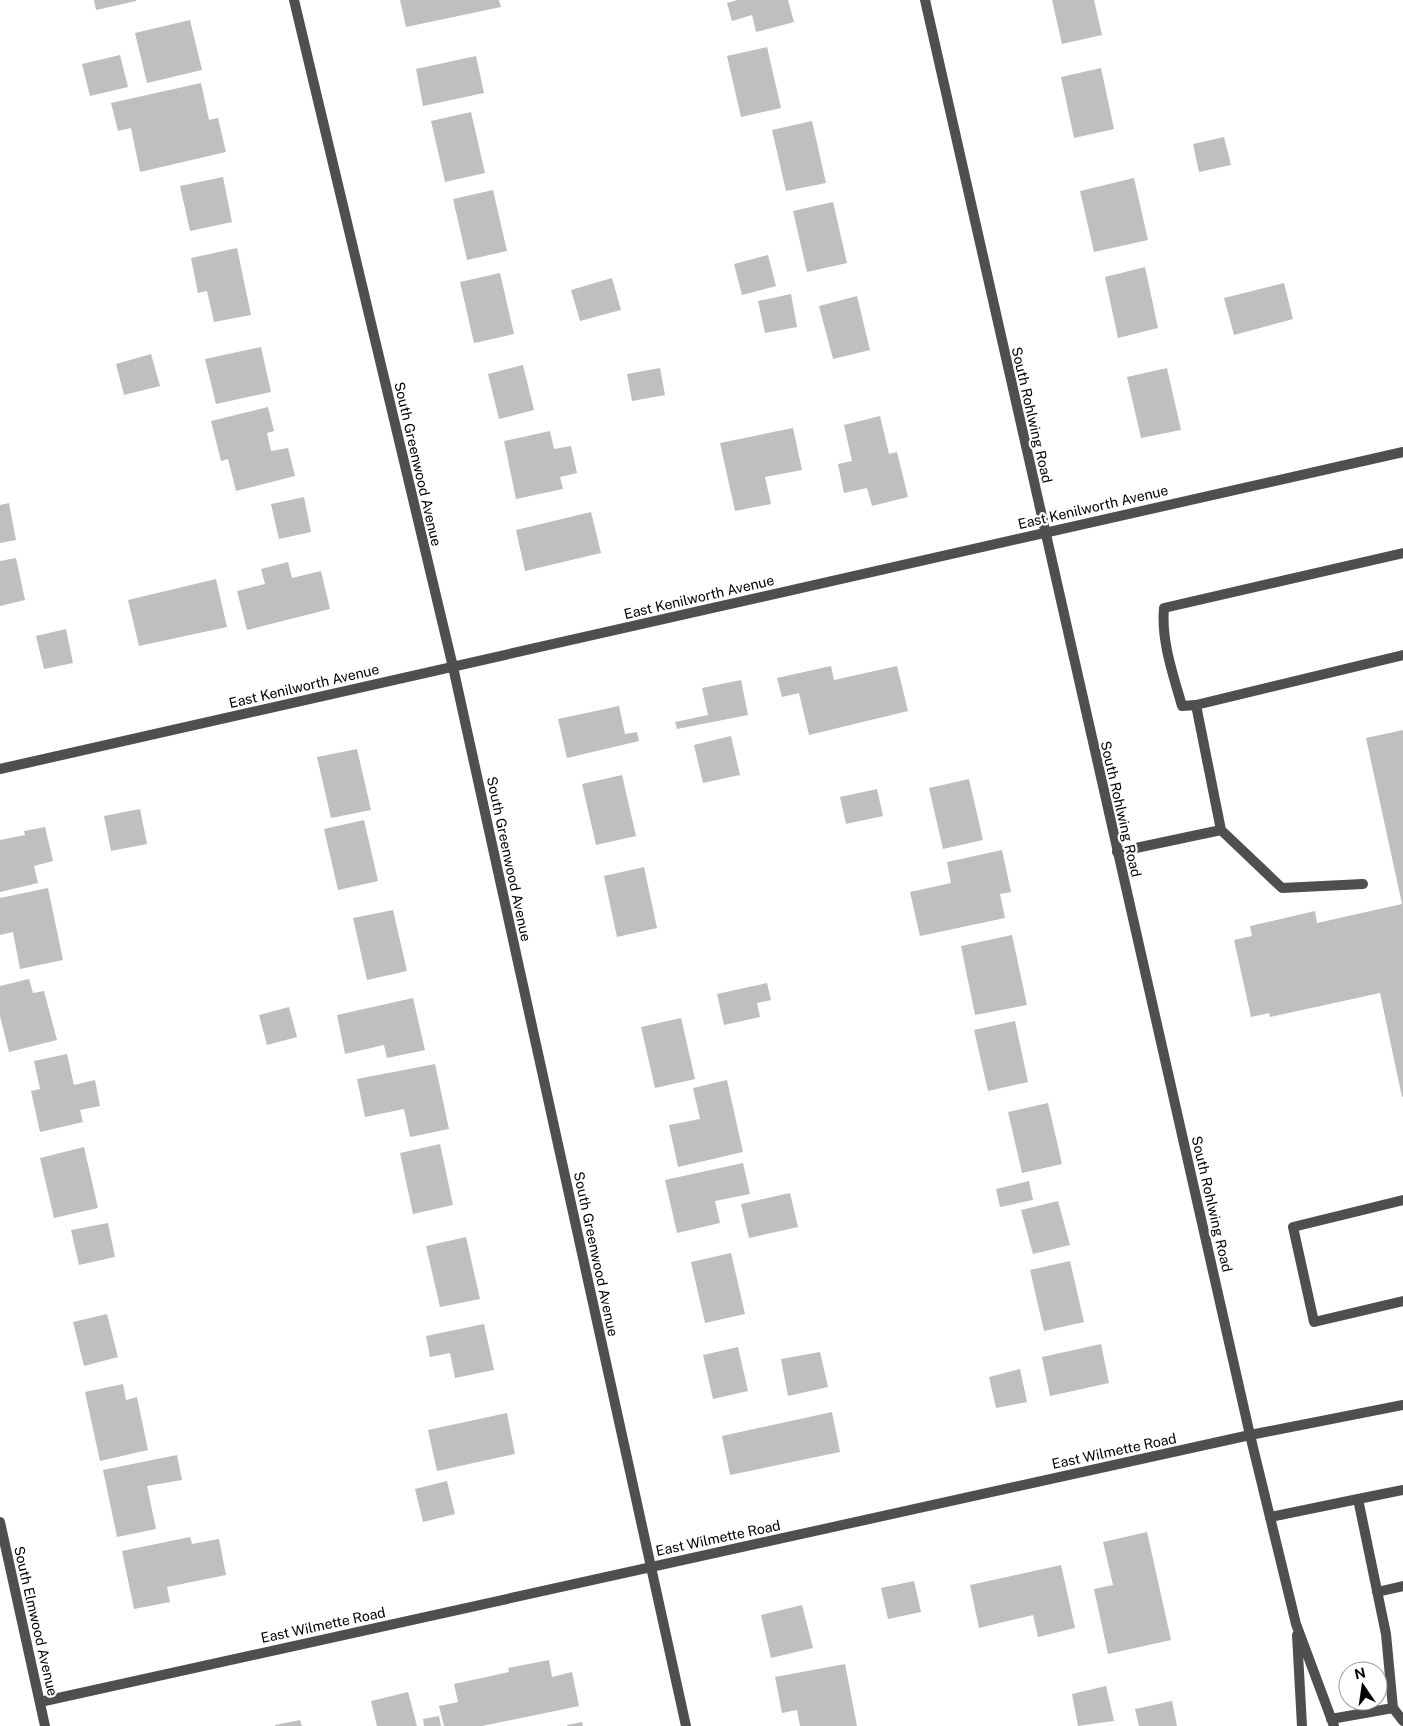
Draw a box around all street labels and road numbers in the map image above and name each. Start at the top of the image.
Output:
street label: South Rohlwing Road [1009,345,1055,485]
street label: South Greenwood Avenue [391,380,445,548]
street label: East Kenilworth Avenue [1016,482,1170,532]
street label: East Kenilworth Avenue [622,572,776,622]
street label: East Kenilworth Avenue [227,661,381,711]
street label: South Rohlwing Road [1098,739,1144,879]
street label: South Greenwood Avenue [484,775,534,943]
street label: South Rohlwing Road [1189,1134,1235,1274]
street label: South Greenwood Avenue [571,1170,621,1338]
street label: East Wilmette Road [1050,1430,1178,1472]
street label: East Wilmette Road [654,1517,782,1559]
street label: South Elmwood Avenue [11,1545,61,1698]
street label: East Wilmette Road [259,1604,387,1646]

